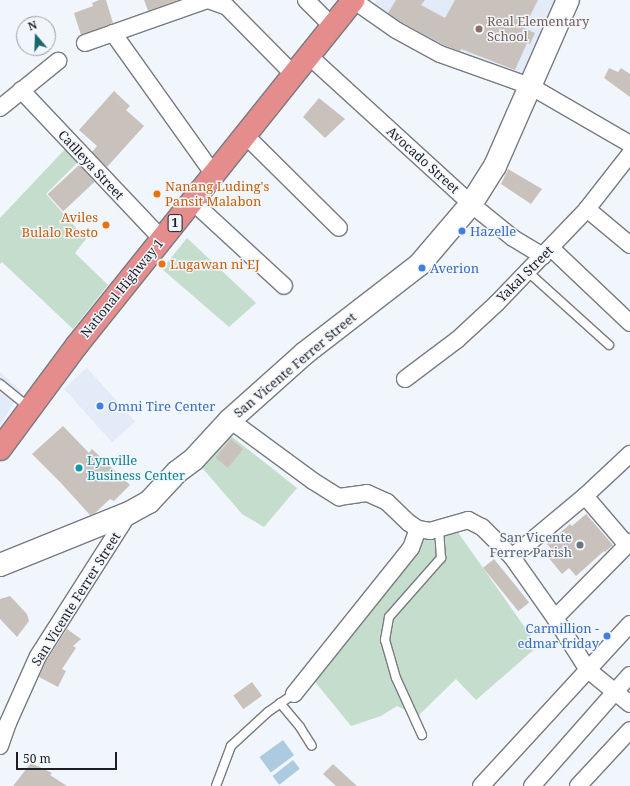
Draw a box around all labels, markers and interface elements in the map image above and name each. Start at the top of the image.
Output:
place label: Real Elementary School [487,14,589,45]
north arrow [16,16,56,56]
text: N [26,17,39,34]
marker: Real Elementary School [474,24,484,34]
street label: Avocado Street [384,123,462,197]
street label: Catlleya Street [55,127,127,203]
place label: Nanang Luding's Pansit Malabon [165,179,269,210]
marker: Nanang Luding's Pansit Malabon [152,189,162,199]
place label: Aviles Bulalo Resto [22,210,98,241]
road number: 1 [167,213,183,233]
marker: Aviles Bulalo Resto [101,220,111,230]
place label: Hazelle [470,223,516,239]
marker: Hazelle [457,226,467,236]
street label: National Highway 1 [77,235,167,341]
street label: Yakal Street [494,243,556,305]
place label: Lugawan ni EJ [170,256,260,272]
marker: Lugawan ni EJ [157,259,167,269]
place label: Averion [430,260,479,276]
marker: Averion [417,263,427,273]
street label: San Vicente Ferrer Street [231,309,359,421]
place label: Omni Tire Center [108,398,215,414]
marker: Omni Tire Center [95,401,105,411]
place label: Lynville Business Center [87,453,185,484]
marker: Lynville Business Center [74,463,84,473]
street label: San Vicente Ferrer Street [28,529,124,669]
place label: San Vicente Ferrer Parish [490,530,572,561]
marker: San Vicente Ferrer Parish [575,540,585,550]
place label: Carmillion - edmar friday [517,621,599,652]
marker: Carmillion - edmar friday [602,631,612,641]
scale bar [18,744,119,770]
text: 50 m [23,750,51,767]

